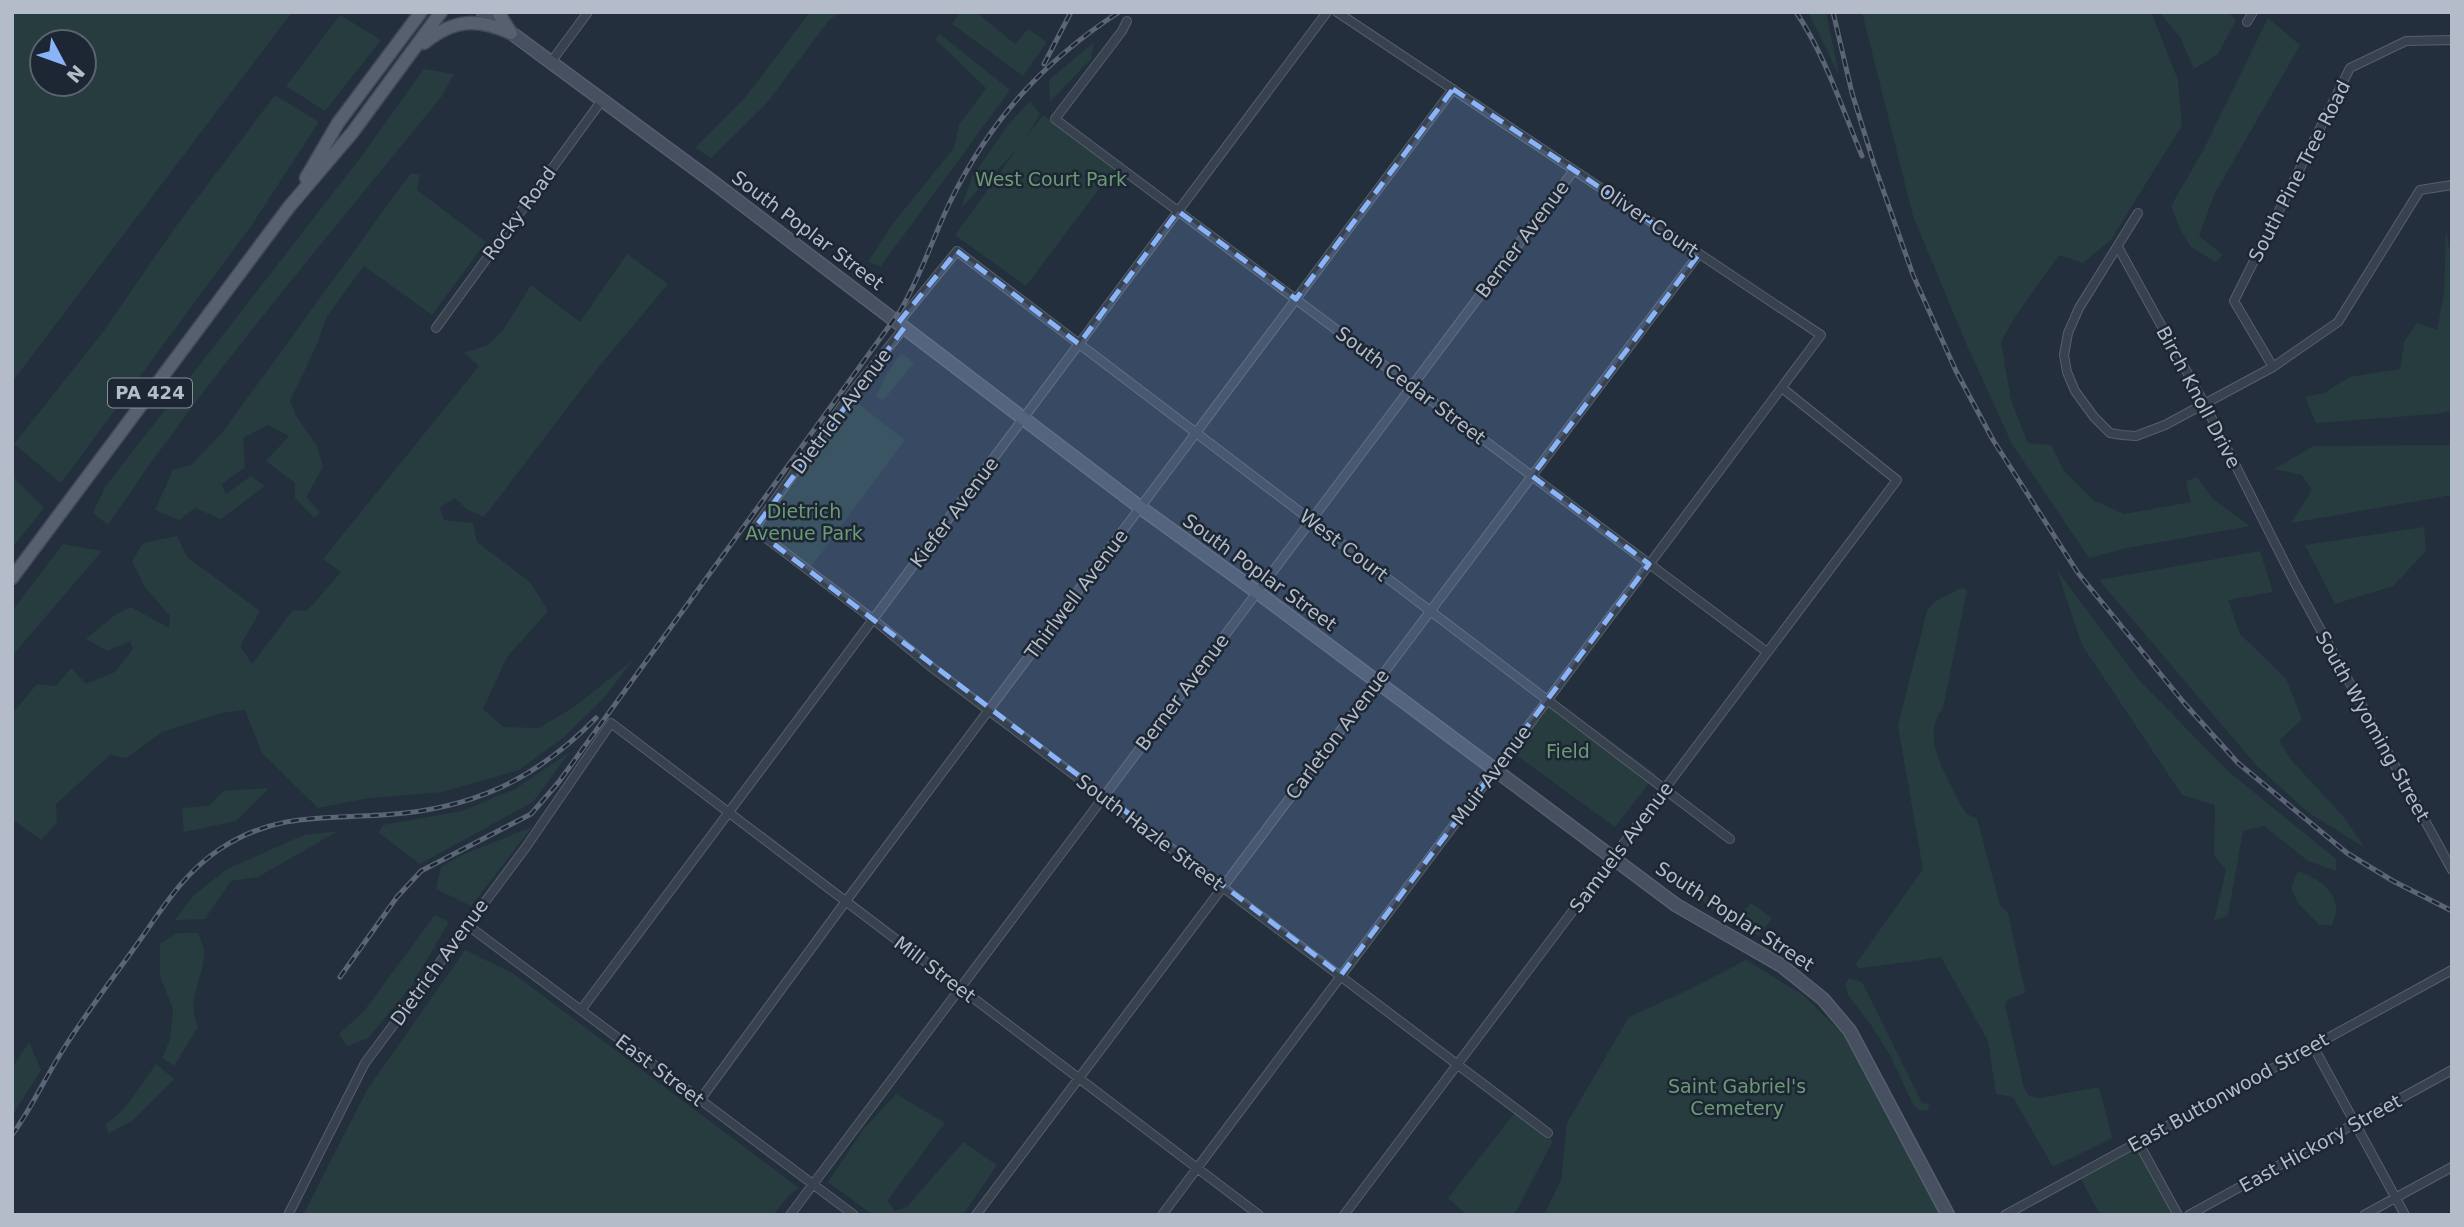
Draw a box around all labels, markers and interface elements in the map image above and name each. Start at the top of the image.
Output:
north arrow [28,28,98,98]
text: N [62,61,89,87]
street label: South Pine Tree Road [2244,77,2354,265]
street label: Rocky Road [478,162,560,264]
street label: South Poplar Street [728,166,888,294]
park label: West Court Park [975,168,1127,190]
street label: Berner Avenue [1471,176,1573,302]
street label: Oliver Court [1595,179,1703,261]
street label: South Cedar Street [1332,322,1490,448]
street label: Birch Knoll Drive [2152,322,2246,472]
street label: Dietrich Avenue [787,344,895,478]
road number: PA 424 [108,379,192,408]
street label: Kiefer Avenue [905,453,1003,571]
park label: Dietrich Avenue Park [745,500,863,544]
street label: West Court [1295,505,1393,585]
street label: South Poplar Street [1179,509,1341,635]
street label: Thirlwell Avenue [1020,525,1132,664]
street label: South Wyoming Street [2311,627,2435,825]
street label: Berner Avenue [1131,629,1233,755]
street label: Carleton Avenue [1281,665,1393,803]
street label: Muir Avenue [1447,721,1535,829]
park label: Field [1546,740,1590,762]
street label: South Hazle Street [1072,770,1228,894]
street label: Samuels Avenue [1565,777,1677,917]
street label: South Poplar Street [1652,857,1818,975]
street label: Dietrich Avenue [386,894,492,1030]
street label: Mill Street [890,931,980,1007]
street label: East Buttonwood Street [2124,1028,2332,1156]
street label: East Street [612,1030,708,1110]
park label: Saint Gabriel's Cemetery [1668,1075,1806,1119]
street label: East Hickory Street [2235,1089,2405,1197]

